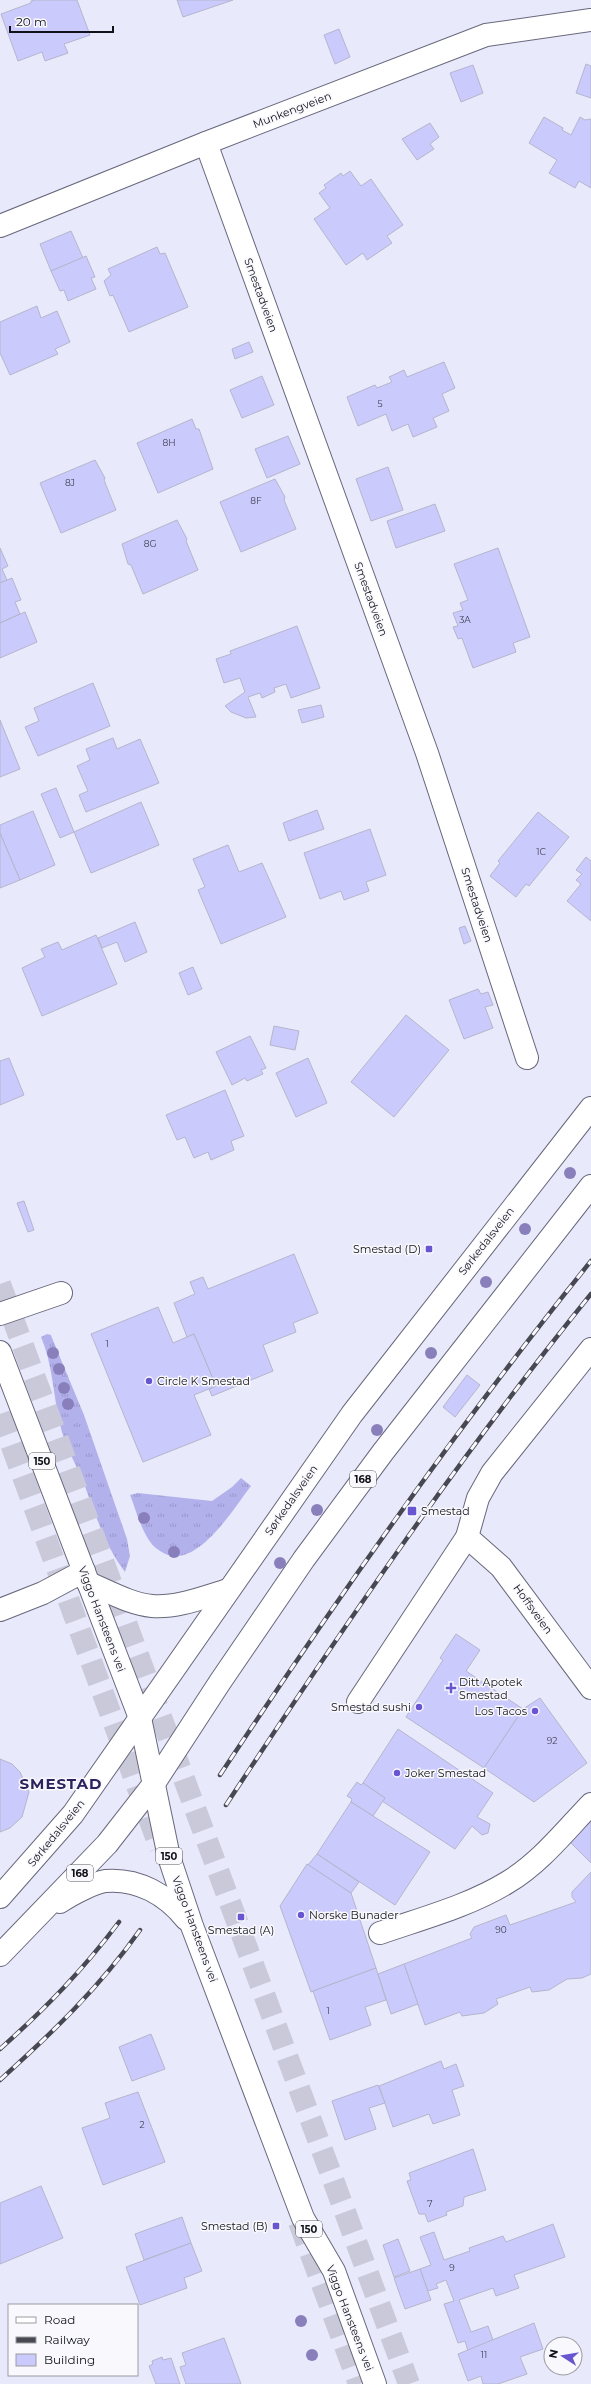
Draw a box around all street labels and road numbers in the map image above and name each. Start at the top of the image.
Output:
street label: Munkengveien [251,89,333,131]
street label: Smestadveien [241,256,281,334]
street label: Smestadveien [351,560,391,638]
street label: Smestadveien [458,866,496,944]
street label: Sørkedalsveien [455,1204,517,1278]
road number: 150 [29,1453,55,1469]
street label: Sørkedalsveien [262,1462,320,1538]
road number: 168 [350,1471,376,1487]
street label: Viggo Hansteens vei [75,1564,129,1674]
street label: Hoffsveien [510,1581,556,1637]
street label: Sørkedalsveien [25,1796,87,1870]
road number: 150 [156,1848,182,1864]
road number: 168 [67,1865,93,1881]
street label: Viggo Hansteens vei [169,1874,221,1984]
road number: 150 [296,2221,322,2237]
street label: Viggo Hansteens vei [323,2263,377,2373]

